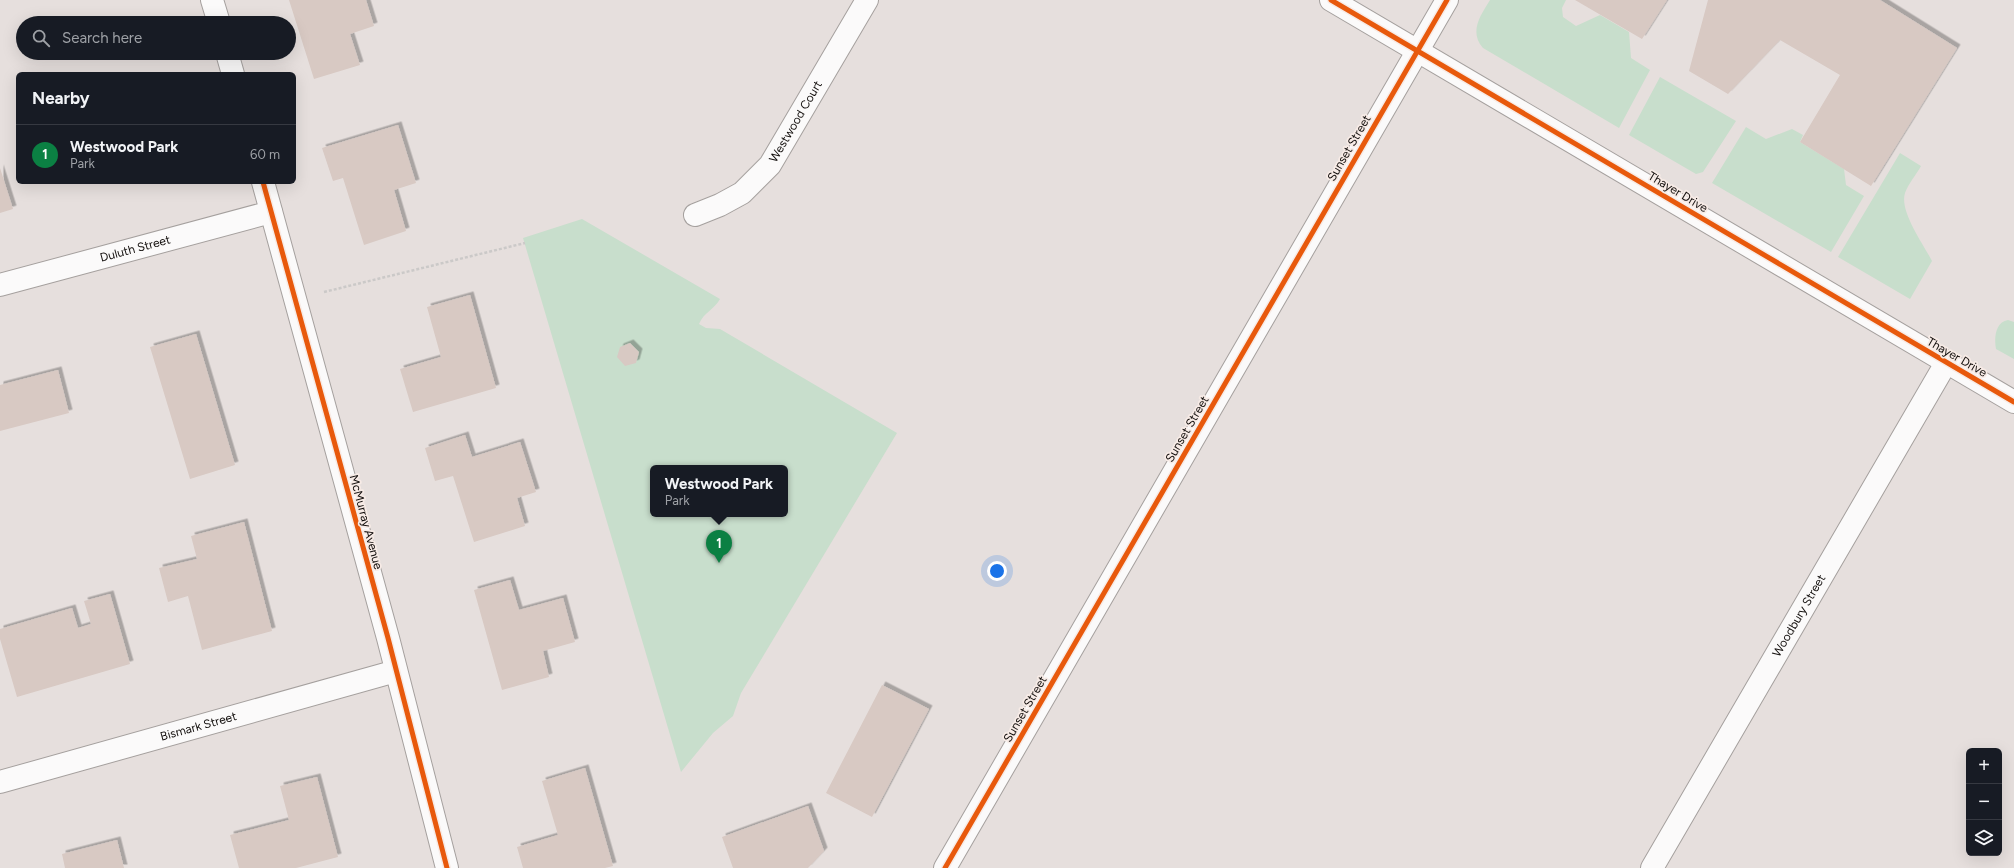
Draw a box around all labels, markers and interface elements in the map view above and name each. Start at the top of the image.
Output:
search box [16,16,296,60]
icon: search [30,27,52,49]
text: Search here [62,29,142,47]
street label: Westwood Court [766,78,825,165]
text: Nearby [32,88,90,108]
street label: Sunset Street [1324,112,1374,184]
text: Westwood Park [70,138,178,156]
text: 1 [42,147,48,162]
text: 60 m [250,147,280,162]
text: Park [70,156,95,171]
street label: Thayer Drive [1646,169,1711,215]
street label: Duluth Street [99,232,172,265]
street label: Thayer Drive [1925,334,1990,380]
street label: Sunset Street [1162,393,1212,465]
popup [650,465,788,517]
street label: McMurray Avenue [347,473,385,571]
text: Westwood Park [665,475,773,493]
text: Park [665,493,690,508]
pin: 1 [706,530,732,563]
your location [987,561,1007,581]
street label: Woodbury Street [1770,572,1829,659]
street label: Sunset Street [1000,673,1050,745]
street label: Bismark Street [159,709,239,744]
map controls [1966,748,2002,856]
button: + [1966,748,2002,784]
button: − [1966,784,2002,820]
button: layers [1966,820,2002,856]

